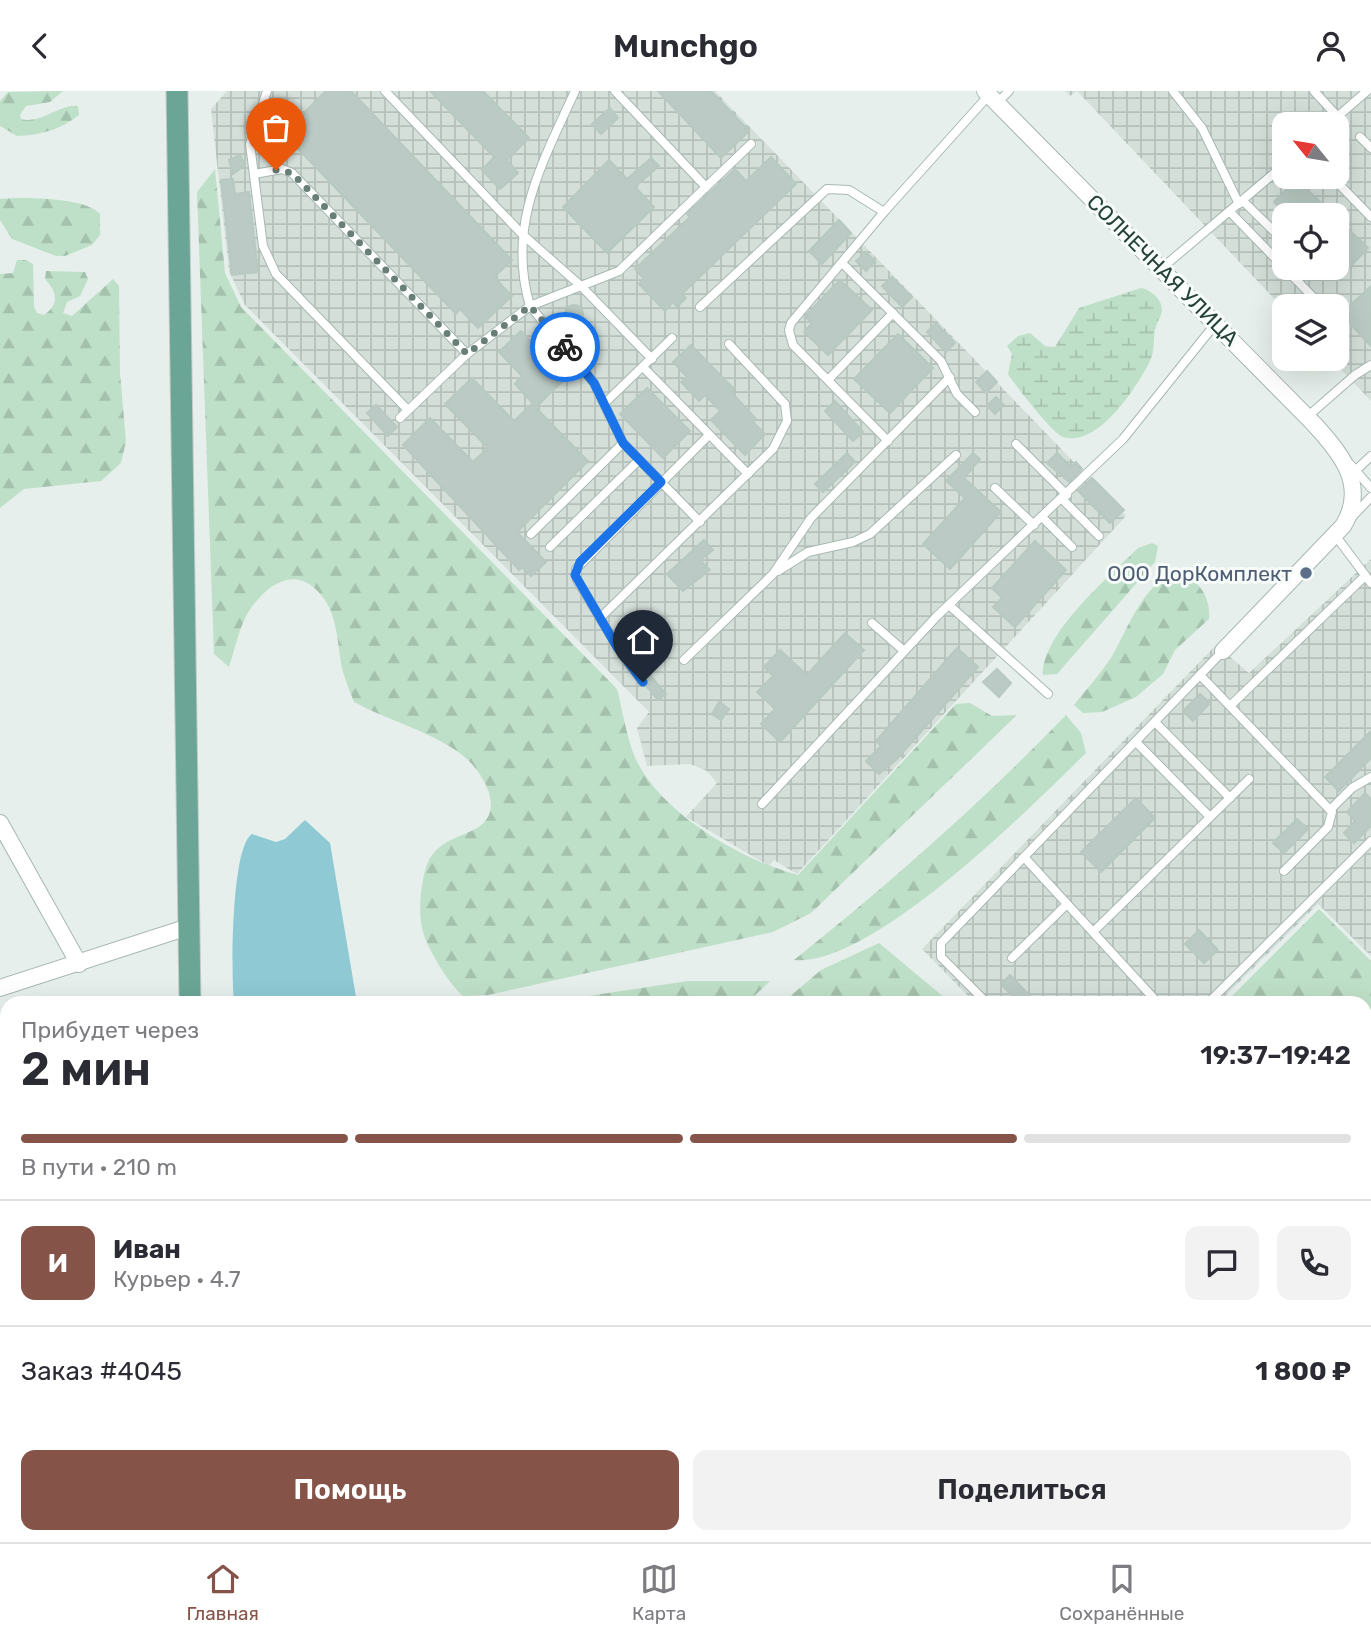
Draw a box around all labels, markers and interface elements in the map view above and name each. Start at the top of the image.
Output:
icon: back [21,27,59,65]
text: Munchgo [613,27,758,65]
icon: person [1312,27,1350,65]
pin [246,98,306,170]
icon: bag [257,109,295,147]
north arrow [1272,112,1349,189]
map controls [1272,112,1349,371]
street label: СОЛНЕЧНАЯ УЛИЦА [1082,189,1244,351]
button: locate [1272,203,1349,280]
button: layers [1272,294,1349,371]
courier [530,312,600,382]
icon: bike [546,328,584,366]
place label: ООО ДорКомплект [1107,561,1292,586]
marker: ООО ДорКомплект [1298,565,1314,581]
pin [613,610,673,682]
icon: home [624,621,662,659]
text: Прибудет через [21,1016,199,1044]
text: 19:37–19:42 [1200,1040,1351,1071]
text: 2 мин [21,1042,151,1097]
text: В пути · 210 m [21,1153,177,1181]
button: chat [1185,1226,1259,1300]
button: phone [1277,1226,1351,1300]
text: Иван [113,1234,181,1265]
text: И [48,1248,68,1279]
text: Курьер · 4.7 [113,1265,241,1293]
text: Заказ #4045 [21,1356,182,1387]
text: 1 800 ₽ [1255,1356,1351,1387]
button: Помощь [21,1450,679,1530]
button: Поделиться [693,1450,1351,1530]
tab: Главная [187,1560,259,1625]
tab: Карта [632,1560,686,1625]
tab: Сохранённые [1059,1560,1184,1625]

